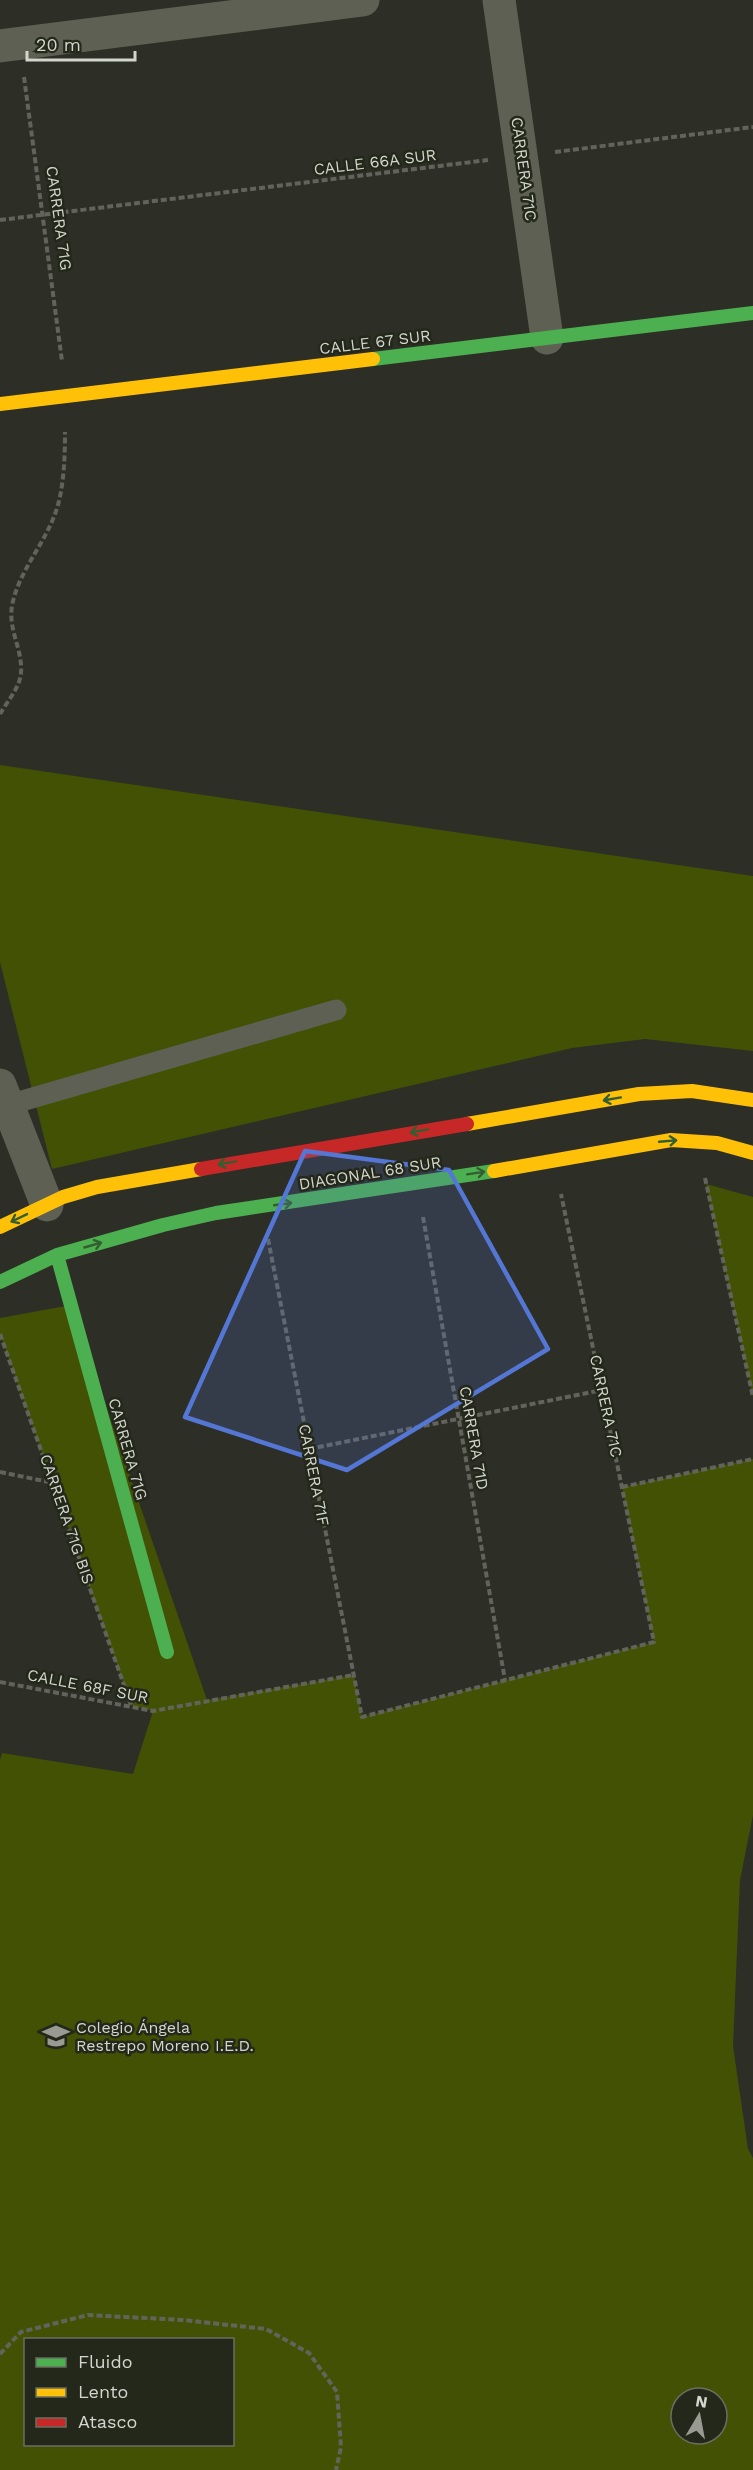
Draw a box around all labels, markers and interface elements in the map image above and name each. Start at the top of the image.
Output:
scale bar [27,24,135,62]
text: 20 m [36,34,81,55]
street label: CARRERA 71C [507,116,541,222]
street label: CALLE 66A SUR [313,145,437,179]
street label: CARRERA 71G [42,165,76,271]
street label: CALLE 67 SUR [318,326,432,358]
one-way arrow [602,1093,622,1104]
one-way arrow [410,1126,430,1137]
one-way arrow [658,1135,678,1146]
street label: DIAGONAL 68 SUR [297,1152,443,1194]
one-way arrow [218,1158,237,1169]
one-way arrow [466,1167,485,1178]
one-way arrow [273,1198,293,1209]
one-way arrow [11,1212,29,1224]
one-way arrow [83,1239,102,1250]
street label: CARRERA 71C [586,1353,626,1459]
street label: CARRERA 71D [456,1385,492,1491]
street label: CARRERA 71G [104,1396,152,1502]
street label: CARRERA 71F [295,1422,333,1528]
street label: CARRERA 71G BIS [36,1452,98,1586]
street label: CALLE 68F SUR [26,1665,150,1707]
place label: Colegio Ángela Restrepo Moreno I.E.D. [76,2018,254,2055]
school or university icon: Colegio Ángela Restrepo Moreno I.E.D. [41,2021,71,2051]
legend [24,2338,234,2446]
text: Fluido [78,2351,132,2372]
text: Lento [78,2381,128,2402]
north arrow [669,2386,729,2446]
text: N [694,2391,709,2412]
text: Atasco [78,2411,137,2432]

